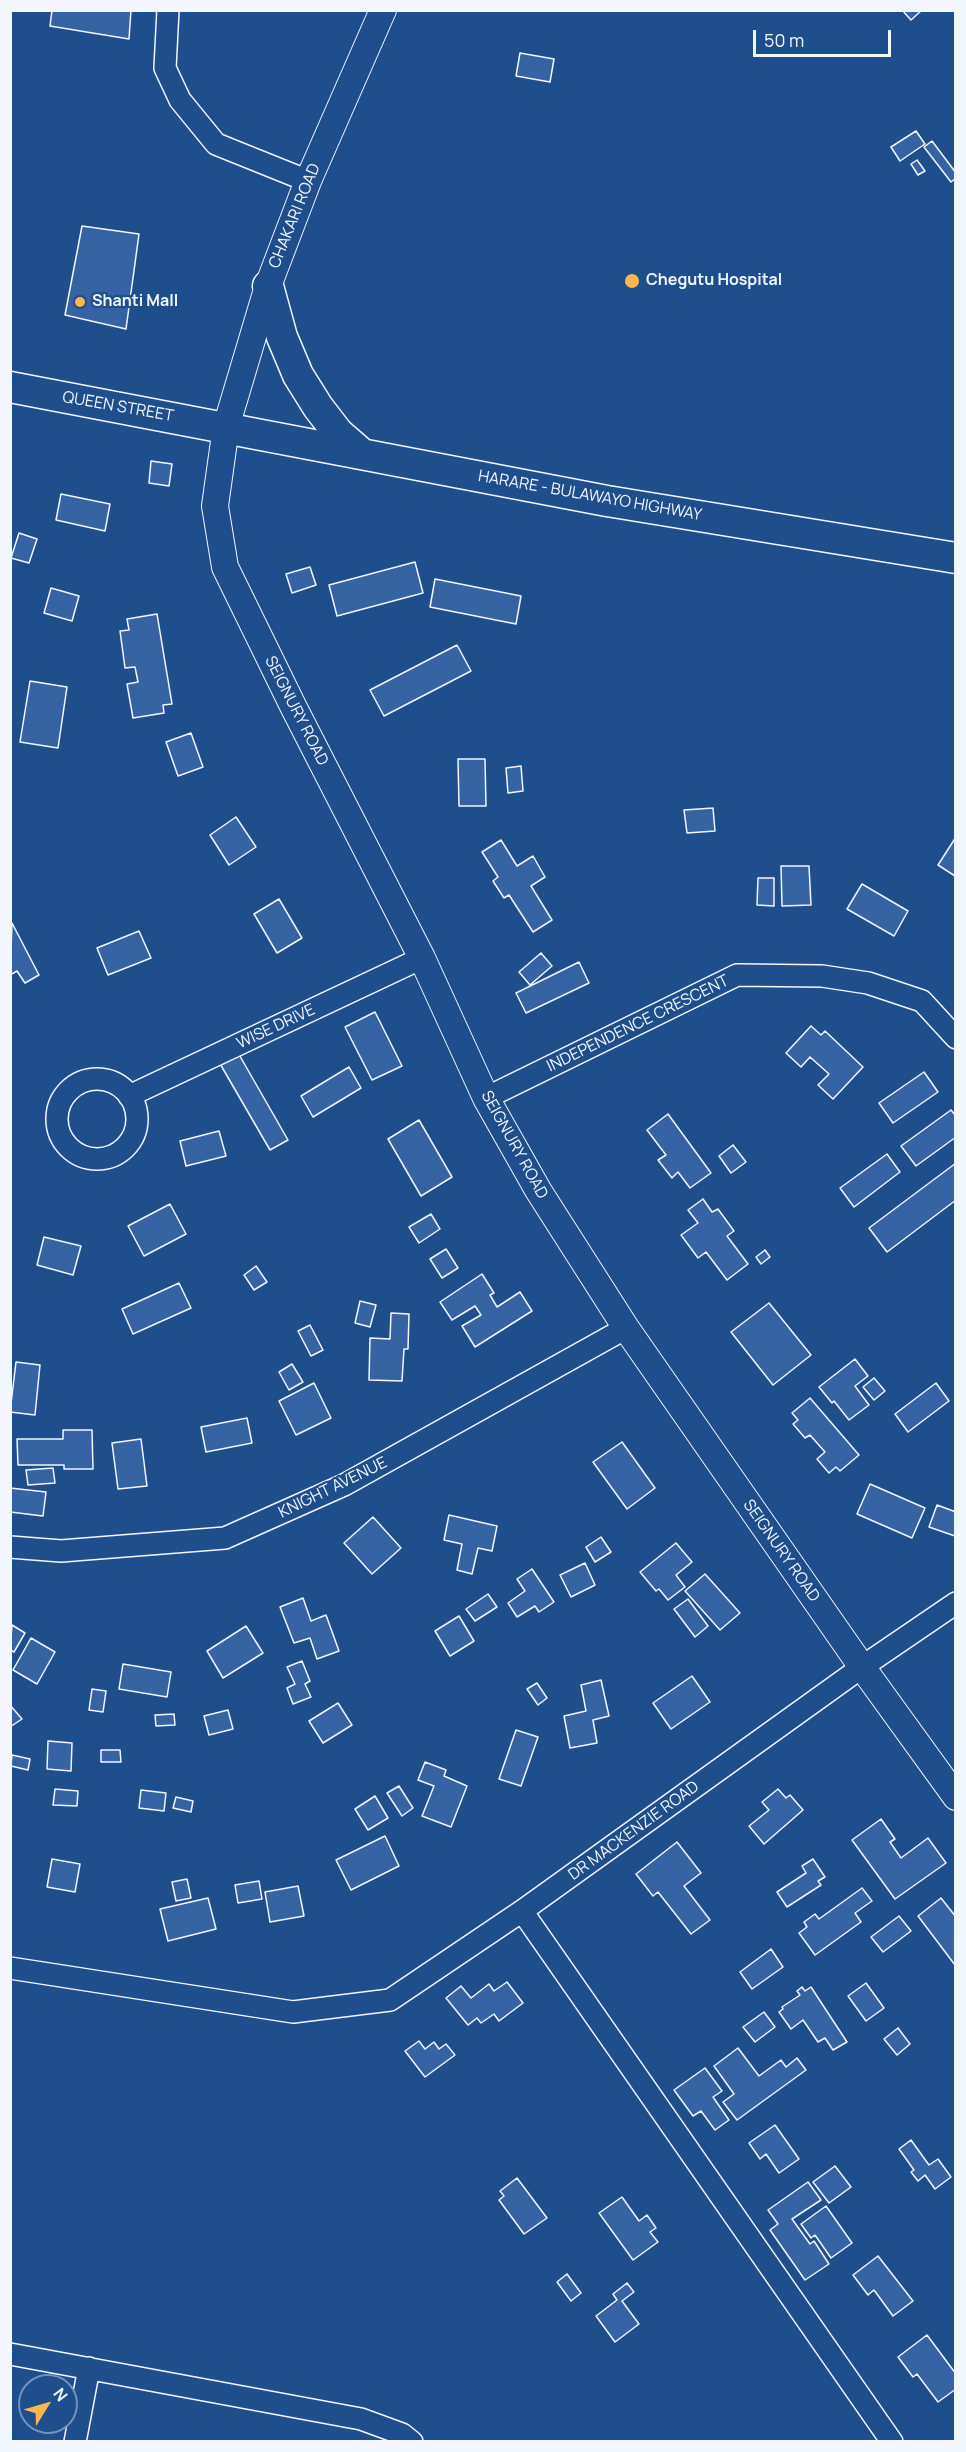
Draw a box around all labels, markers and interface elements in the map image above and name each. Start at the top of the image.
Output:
scale bar [756,18,894,56]
text: 50 m [764,28,804,52]
street label: CHAKARI ROAD [265,161,325,271]
place label: Chegutu Hospital [646,271,782,291]
marker: Chegutu Hospital [623,272,641,290]
place label: Shanti Mall [92,292,178,312]
marker: Shanti Mall [73,295,87,309]
street label: QUEEN STREET [61,388,175,426]
street label: HARARE - BULAWAYO HIGHWAY [477,467,703,525]
street label: SEIGNURY ROAD [260,653,332,769]
street label: INDEPENDENCE CRESCENT [544,972,732,1076]
street label: WISE DRIVE [234,1001,318,1053]
street label: SEIGNURY ROAD [476,1088,552,1202]
street label: KNIGHT AVENUE [276,1453,390,1523]
street label: SEIGNURY ROAD [739,1496,823,1606]
street label: DR MACKENZIE ROAD [565,1777,703,1885]
north arrow [18,2374,78,2434]
text: N [49,2383,73,2406]

